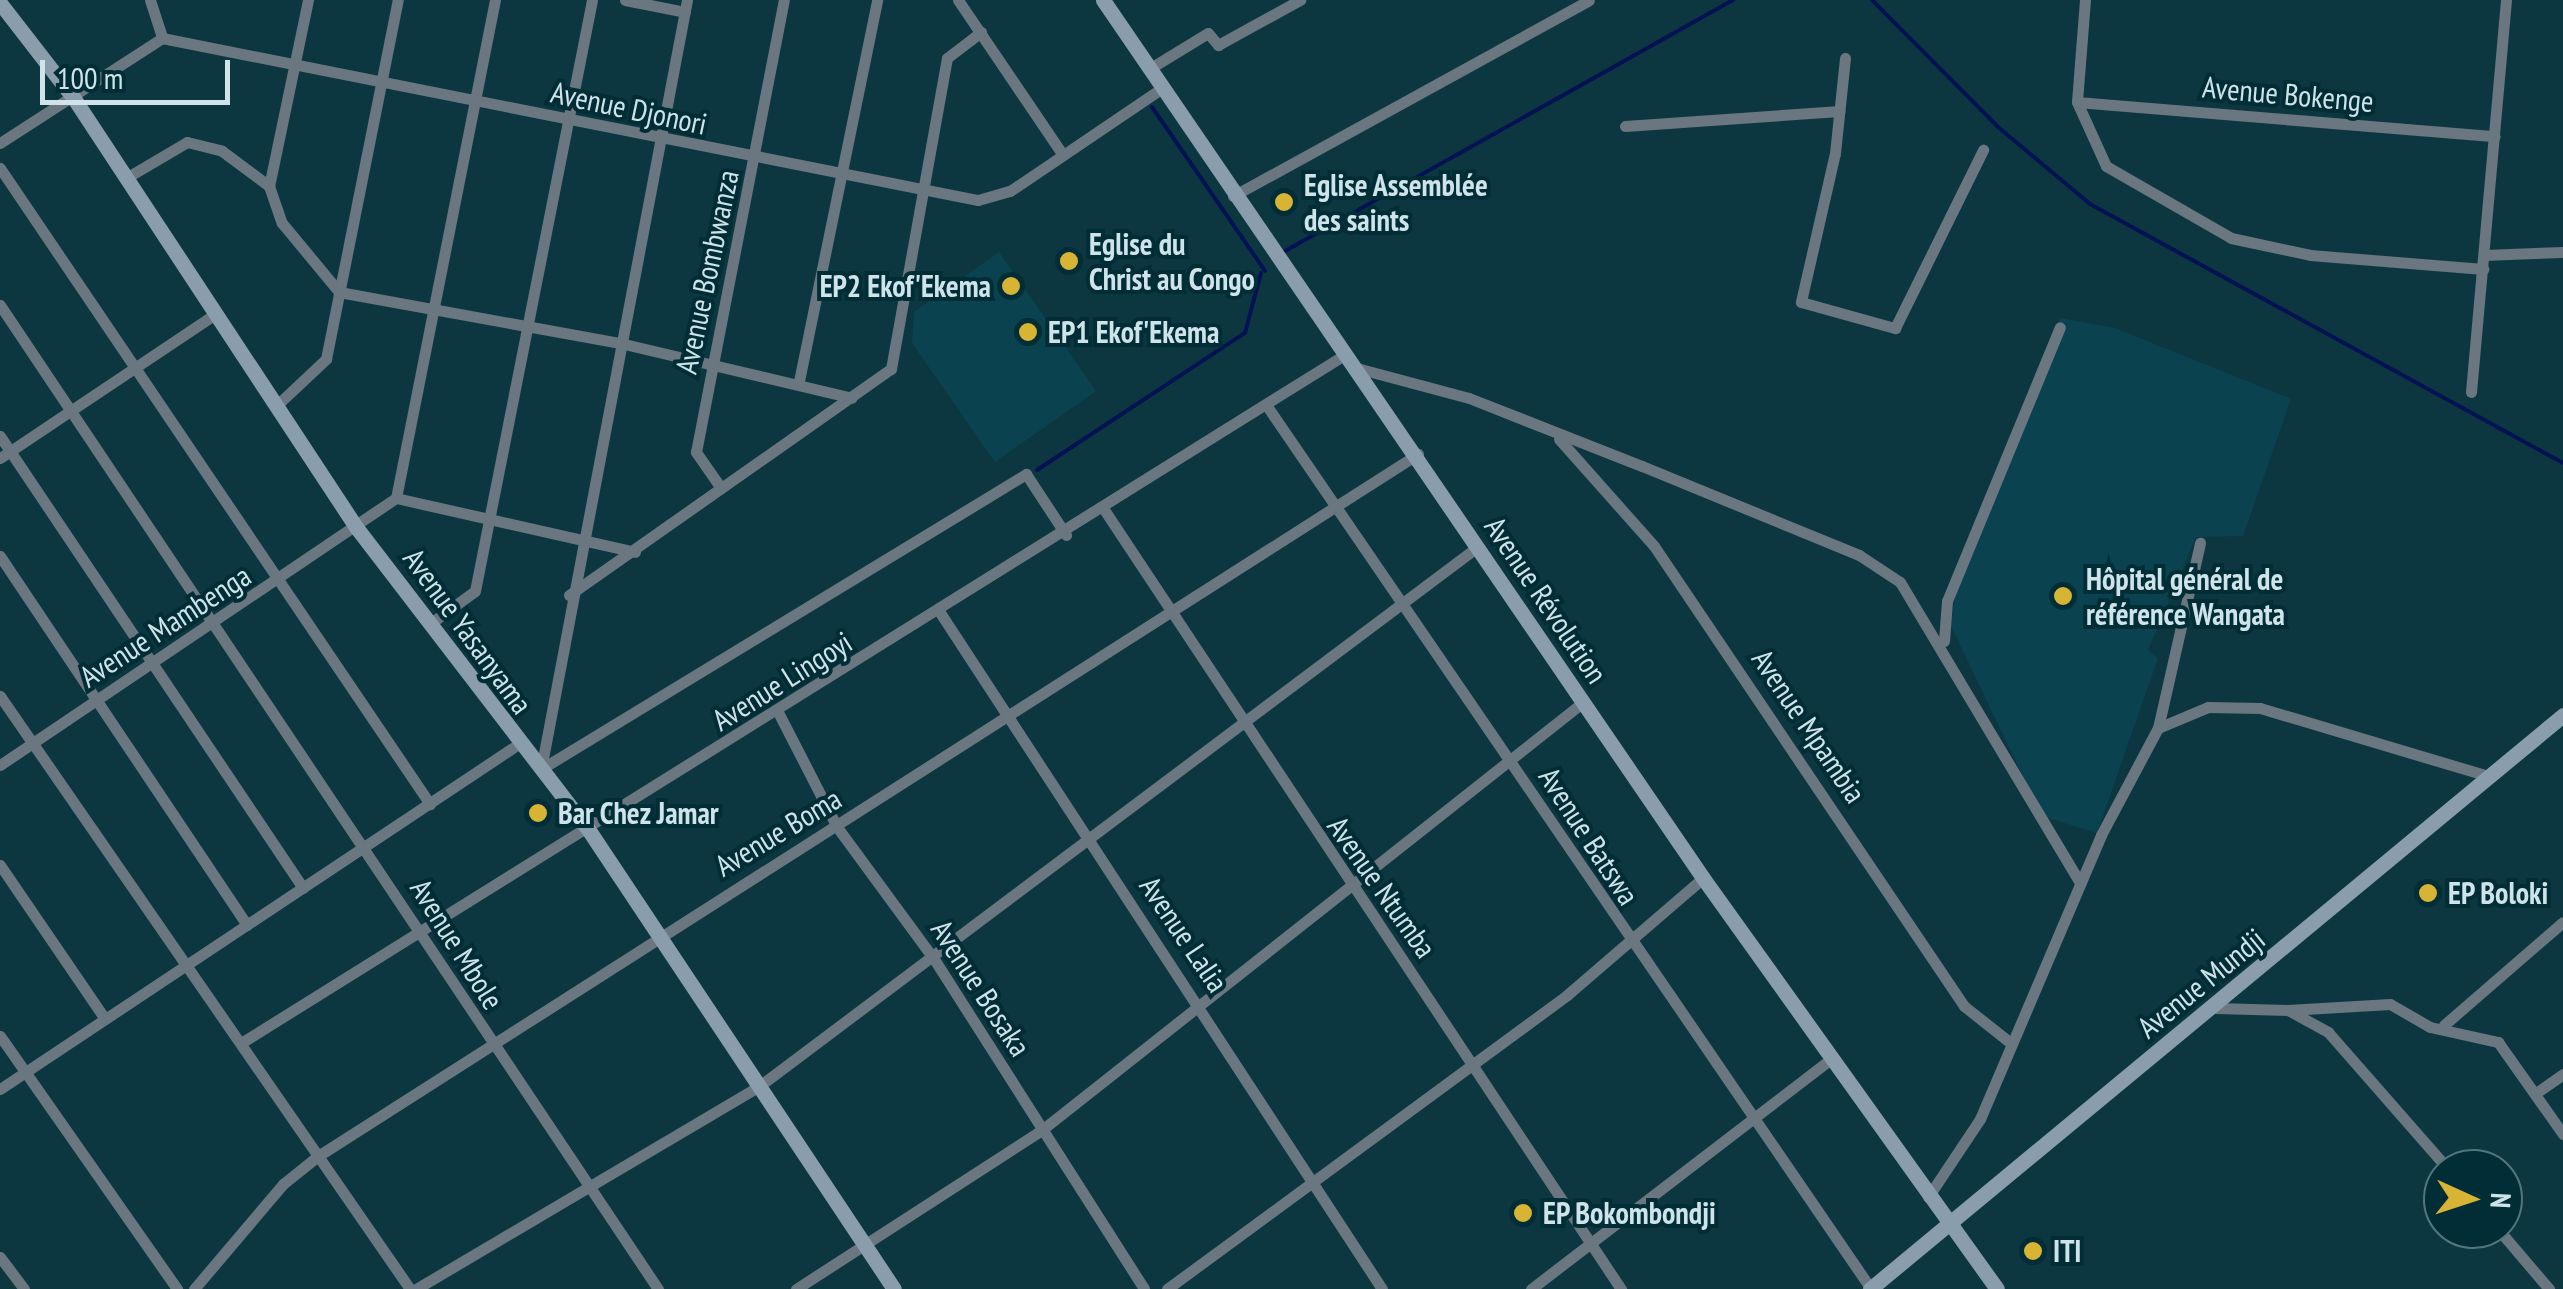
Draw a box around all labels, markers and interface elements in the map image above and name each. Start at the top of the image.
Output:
scale bar [45,40,235,102]
text: 100 m [57,58,123,97]
street label: Avenue Bokenge [2201,69,2375,119]
street label: Avenue Djonori [548,74,710,142]
street label: Avenue Bombwanza [668,167,746,377]
place label: Eglise Assemblée des saints [1304,167,1489,238]
marker: Eglise Assemblée des saints [1273,191,1295,213]
place label: Eglise du Christ au Congo [1089,226,1255,296]
marker: Eglise du Christ au Congo [1058,250,1080,272]
place label: EP2 Ekof'Ekema [820,268,991,304]
marker: EP2 Ekof'Ekema [1000,275,1022,297]
place label: EP1 Ekof'Ekema [1048,314,1219,350]
marker: EP1 Ekof'Ekema [1017,321,1039,343]
street label: Avenue Révolution [1477,510,1615,690]
street label: Avenue Yasanyama [396,541,540,721]
street label: Avenue Mambenga [73,557,257,695]
place label: Hôpital général de référence Wangata [2086,561,2286,632]
marker: Hôpital général de référence Wangata [2050,583,2076,609]
street label: Avenue Lingoyi [706,624,858,738]
street label: Avenue Mpambia [1744,642,1874,810]
street label: Avenue Batswa [1531,761,1647,911]
street label: Avenue Boma [708,780,848,884]
place label: Bar Chez Jamar [558,795,720,831]
marker: Bar Chez Jamar [527,802,549,824]
street label: Avenue Ntumba [1320,809,1444,965]
street label: Avenue Lalia [1132,869,1236,999]
street label: Avenue Mbole [403,872,511,1016]
place label: EP Boloki [2448,875,2549,911]
marker: EP Boloki [2417,882,2439,904]
street label: Avenue Bosaka [924,913,1038,1063]
street label: Avenue Mundji [2130,921,2272,1045]
north arrow [2423,1149,2523,1249]
text: N [2483,1192,2520,1209]
place label: EP Bokombondji [1543,1195,1717,1231]
marker: EP Bokombondji [1512,1202,1534,1224]
place label: ITI [2053,1233,2081,1269]
marker: ITI [2022,1240,2044,1262]

